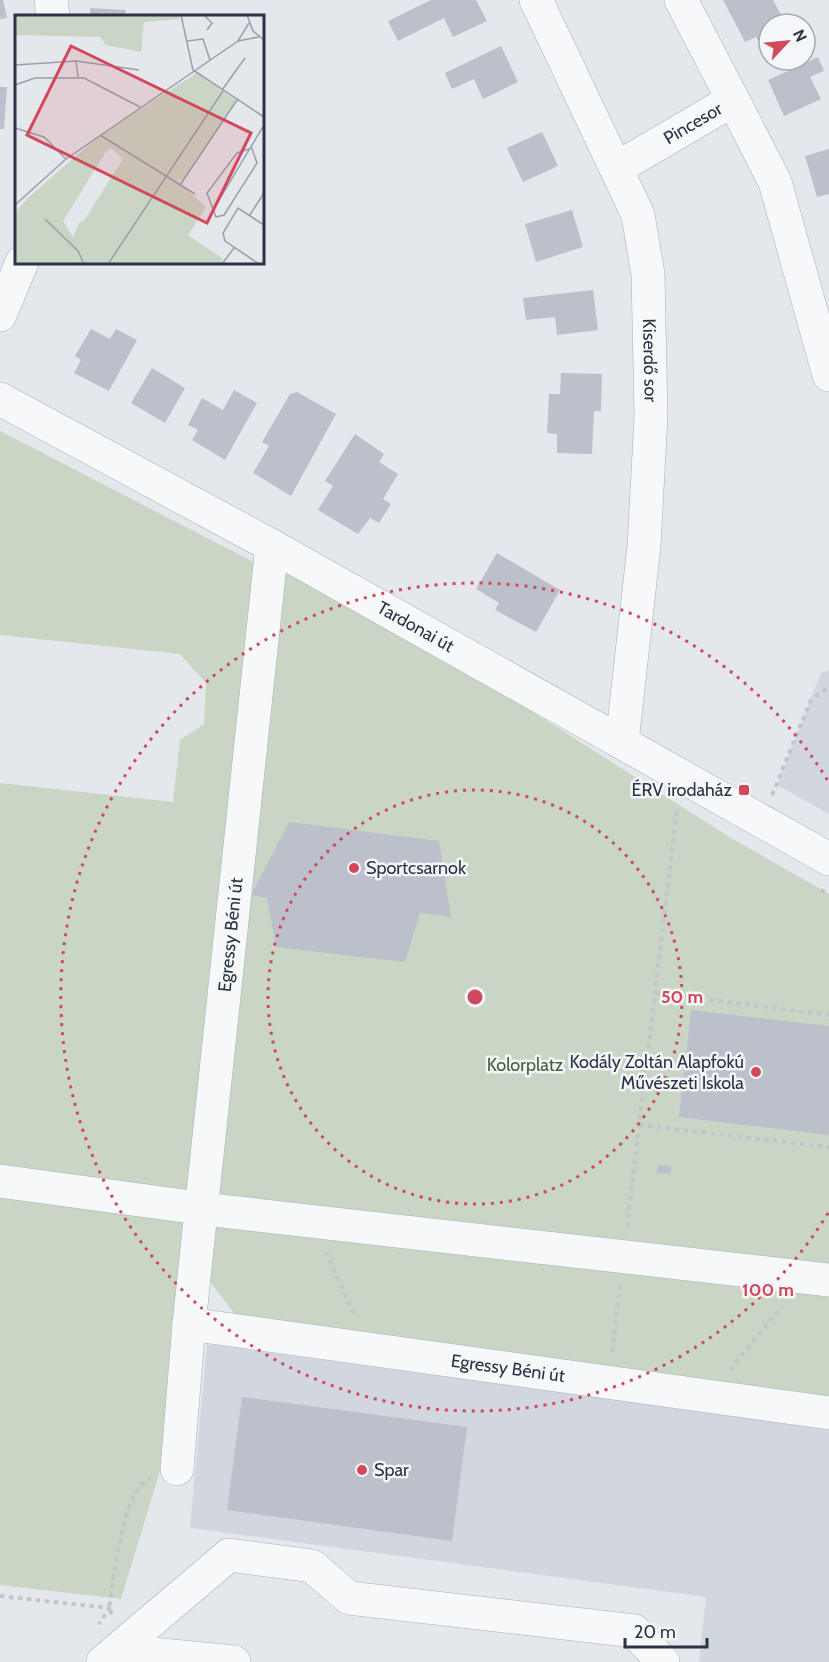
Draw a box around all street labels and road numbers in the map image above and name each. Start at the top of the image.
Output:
street label: Pincesor [660,98,727,149]
street label: Kiserdő sor [638,318,662,403]
street label: Tardonai út [373,596,458,657]
street label: Egressy Béni út [214,876,248,993]
street label: Egressy Béni út [450,1350,566,1387]

